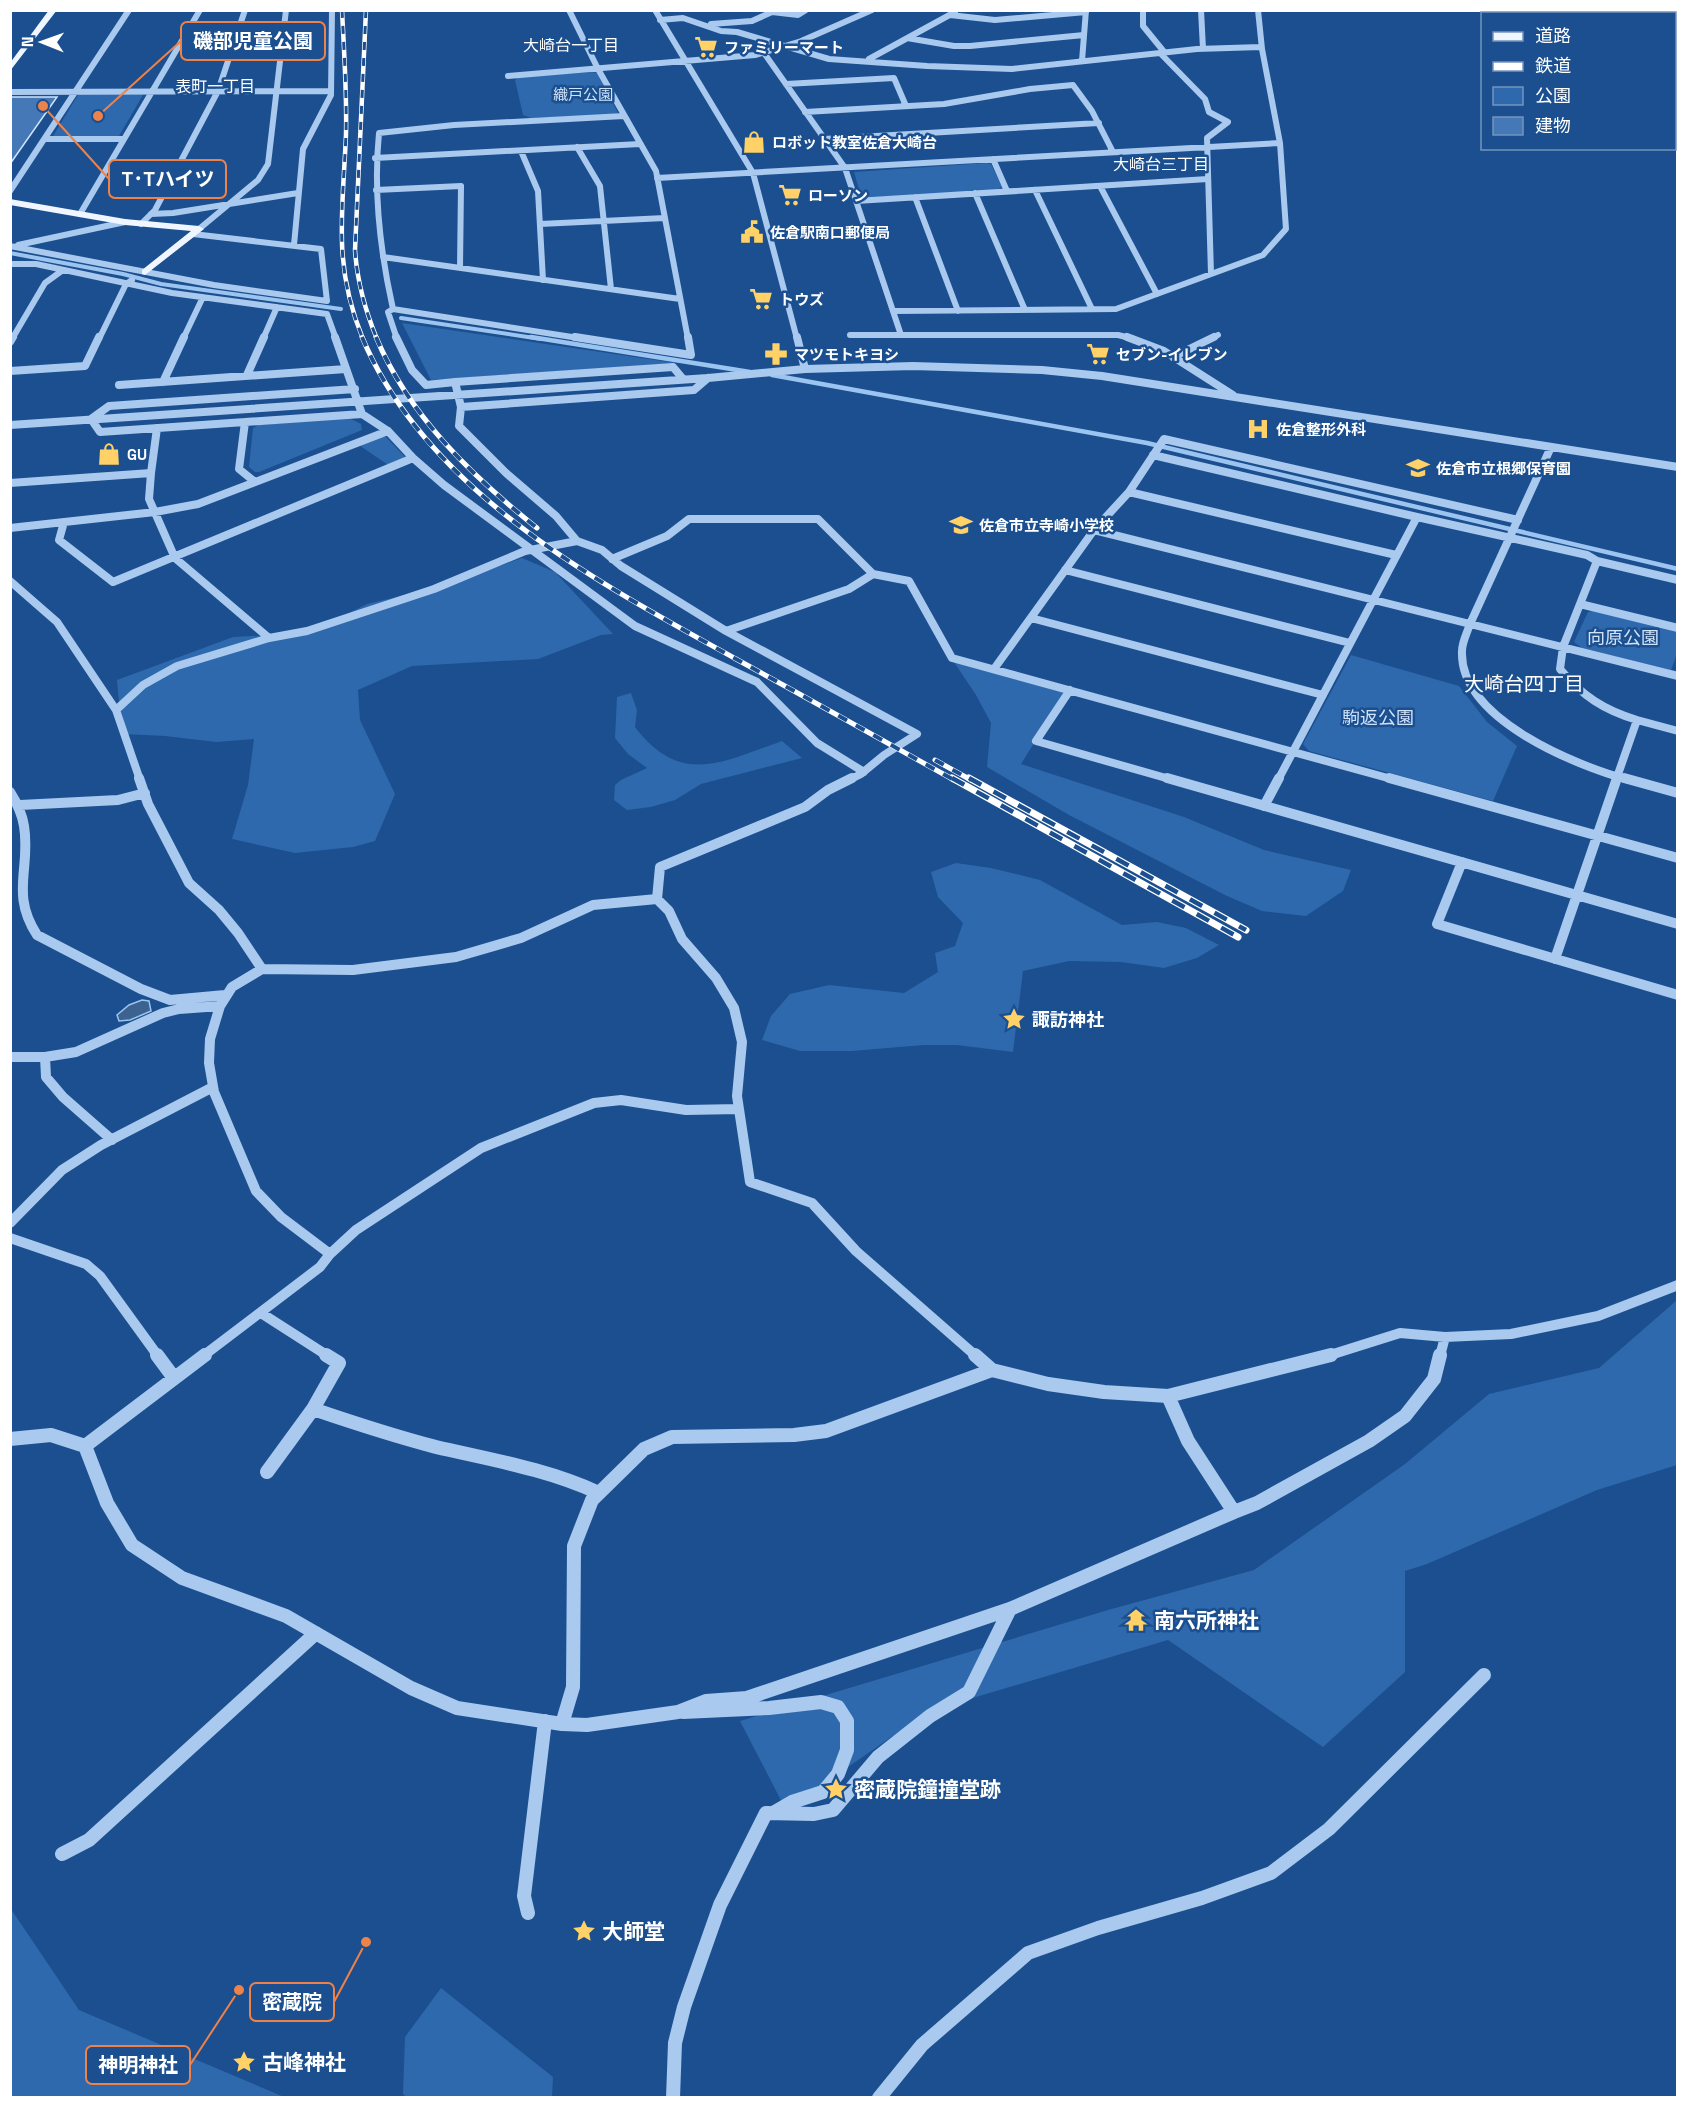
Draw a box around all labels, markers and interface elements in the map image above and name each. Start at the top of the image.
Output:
north arrow [12,12,72,72]
legend [1481,12,1676,150]
callout: 磯部児童公園 [181,22,325,60]
text: 道路 [1535,24,1571,47]
text: 磯部児童公園 [193,28,313,54]
supermarket icon: ファミリーマート [693,34,719,60]
district label: 大崎台一丁目 [523,35,619,56]
text: N [17,36,38,47]
place label: ファミリーマート [724,38,844,57]
text: 鉄道 [1535,54,1571,77]
district label: 表町一丁目 [175,76,255,97]
text: 公園 [1535,84,1571,107]
park label: 織戸公園 [553,85,613,104]
text: 建物 [1535,114,1571,137]
shop icon: ロボット教室佐倉大崎台 [741,129,767,155]
place label: ロボット教室佐倉大崎台 [772,133,937,152]
district label: 大崎台三丁目 [1113,154,1209,175]
callout: T･Tハイツ [109,160,226,198]
text: T･Tハイツ [121,166,215,192]
supermarket icon: ローソン [777,182,803,208]
place label: ローソン [808,186,868,205]
public building icon: 佐倉駅南口郵便局 [739,219,765,245]
place label: 佐倉駅南口郵便局 [770,223,890,242]
supermarket icon: トウズ [748,286,774,312]
place label: トウズ [779,290,824,309]
pharmacy icon: マツモトキヨシ [763,341,789,367]
supermarket icon: セブン-イレブン [1085,341,1111,367]
place label: マツモトキヨシ [794,345,899,364]
place label: セブン-イレブン [1116,345,1227,364]
hospital icon: 佐倉整形外科 [1245,416,1271,442]
place label: 佐倉整形外科 [1276,420,1366,439]
shop icon: GU [96,441,122,467]
place label: GU [127,445,147,464]
school or university icon: 佐倉市立根郷保育園 [1405,455,1431,481]
place label: 佐倉市立根郷保育園 [1436,459,1571,478]
school or university icon: 佐倉市立寺崎小学校 [948,512,974,538]
place label: 佐倉市立寺崎小学校 [979,516,1114,535]
park label: 向原公園 [1587,626,1659,649]
district label: 大崎台四丁目 [1464,671,1584,697]
park label: 駒返公園 [1342,706,1414,729]
place icon: 諏訪神社 [1001,1006,1027,1032]
place label: 諏訪神社 [1032,1008,1104,1031]
temple icon: 南六所神社 [1123,1607,1149,1633]
place label: 南六所神社 [1154,1607,1259,1634]
place icon: 密蔵院鐘撞堂跡 [823,1776,849,1802]
place label: 密蔵院鐘撞堂跡 [854,1776,1001,1803]
place icon: 大師堂 [571,1918,597,1944]
place label: 大師堂 [602,1918,665,1945]
callout: 密蔵院 [250,1983,334,2021]
text: 密蔵院 [262,1989,322,2015]
callout: 神明神社 [86,2046,190,2084]
place icon: 古峰神社 [231,2049,257,2075]
place label: 古峰神社 [262,2049,346,2076]
text: 神明神社 [98,2052,178,2078]

